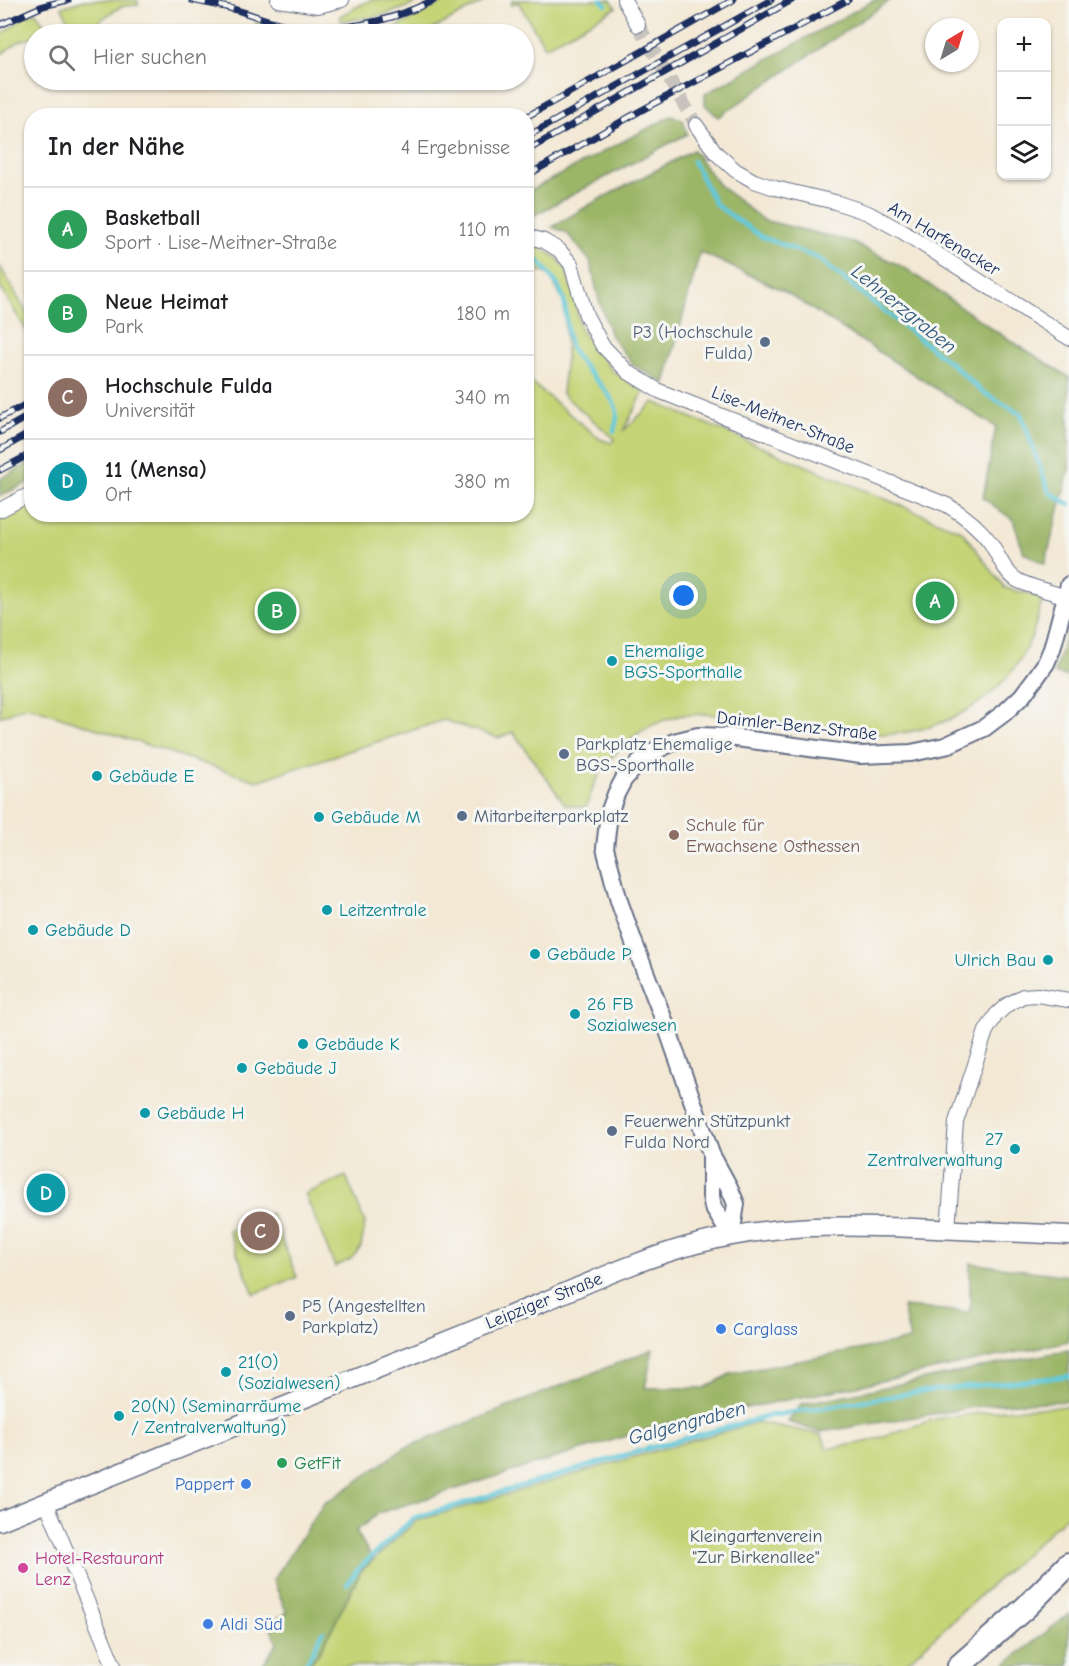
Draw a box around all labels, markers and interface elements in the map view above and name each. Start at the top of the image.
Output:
north arrow [925,18,979,72]
map controls [997,18,1051,180]
button: + [997,18,1051,72]
search box [24,24,534,90]
icon: search [45,41,78,74]
text: Hier suchen [93,44,207,70]
button: − [997,72,1051,126]
button: layers [997,126,1051,180]
text: In der Nähe [48,132,185,162]
text: 4 Ergebnisse [401,136,510,159]
street label: Am Harfenacker [884,197,1005,281]
text: Basketball [105,205,200,231]
text: A [62,218,73,241]
text: 110 m [459,218,510,241]
text: Sport · Lise-Meitner-Straße [105,231,337,254]
water label: Lehnerzgraben [847,260,961,358]
text: Neue Heimat [105,289,228,315]
text: B [61,302,74,325]
text: 180 m [456,302,510,325]
text: Park [105,315,143,338]
place label: P3 (Hochschule Fulda) [633,322,753,364]
marker: P3 (Hochschule Fulda) [758,335,772,349]
text: Hochschule Fulda [105,373,273,399]
street label: Lise-Meitner-Straße [708,382,858,458]
text: C [61,386,74,409]
text: 340 m [455,386,510,409]
text: Universität [105,399,194,422]
text: 11 (Mensa) [105,457,207,483]
text: D [61,470,74,493]
text: 380 m [454,470,510,493]
text: Ort [105,483,132,506]
pin: A [916,578,954,624]
your location [669,581,698,610]
pin: B [258,588,296,634]
place label: Ehemalige BGS-Sporthalle [624,641,742,683]
marker: Ehemalige BGS-Sporthalle [605,654,619,668]
street label: Daimler-Benz-Straße [716,707,878,745]
place label: Parkplatz Ehemalige BGS-Sporthalle [576,734,733,776]
marker: Parkplatz Ehemalige BGS-Sporthalle [557,747,571,761]
place label: Gebäude E [109,766,195,787]
marker: Gebäude E [90,769,104,783]
place label: Mitarbeiterparkplatz [474,806,628,827]
place label: Gebäude M [331,807,421,828]
marker: Mitarbeiterparkplatz [455,809,469,823]
marker: Gebäude M [312,810,326,824]
place label: Schule für Erwachsene Osthessen [686,815,860,857]
marker: Schule für Erwachsene Osthessen [667,828,681,842]
place label: Leitzentrale [339,900,427,921]
marker: Leitzentrale [320,903,334,917]
place label: Gebäude D [45,920,131,941]
marker: Gebäude D [26,923,40,937]
place label: Gebäude P [547,944,632,965]
marker: Gebäude P [528,947,542,961]
place label: Ulrich Bau [954,950,1036,971]
marker: Ulrich Bau [1041,953,1055,967]
place label: 26 FB Sozialwesen [587,994,677,1036]
marker: 26 FB Sozialwesen [568,1007,582,1021]
place label: Gebäude K [315,1034,400,1055]
marker: Gebäude K [296,1037,310,1051]
place label: Gebäude J [254,1058,337,1079]
marker: Gebäude J [235,1061,249,1075]
place label: Gebäude H [157,1103,245,1124]
marker: Gebäude H [138,1106,152,1120]
place label: Feuerwehr Stützpunkt Fulda Nord [624,1111,791,1153]
marker: Feuerwehr Stützpunkt Fulda Nord [605,1124,619,1138]
place label: 27 Zentralverwaltung [868,1129,1003,1171]
marker: 27 Zentralverwaltung [1008,1142,1022,1156]
pin: D [26,1170,66,1216]
pin: C [240,1208,280,1254]
street label: Leipziger Straße [483,1268,605,1334]
place label: P5 (Angestellten Parkplatz) [302,1296,426,1338]
marker: P5 (Angestellten Parkplatz) [283,1309,297,1323]
place label: Carglass [733,1319,798,1340]
marker: Carglass [714,1322,728,1336]
place label: 21(O) (Sozialwesen) [238,1352,340,1394]
marker: 21(O) (Sozialwesen) [219,1365,233,1379]
place label: 20(N) (Seminarräume / Zentralverwaltung) [131,1396,301,1438]
water label: Galgengraben [626,1396,748,1450]
marker: 20(N) (Seminarräume / Zentralverwaltung) [112,1409,126,1423]
place label: GetFit [294,1453,342,1474]
marker: GetFit [275,1456,289,1470]
place label: Pappert [175,1474,235,1495]
marker: Pappert [239,1477,253,1491]
park label: Kleingartenverein "Zur Birkenallee" [690,1526,822,1568]
place label: Hotel-Restaurant Lenz [35,1548,164,1590]
marker: Hotel-Restaurant Lenz [16,1561,30,1575]
place label: Aldi Süd [220,1614,283,1635]
marker: Aldi Süd [201,1617,215,1631]

